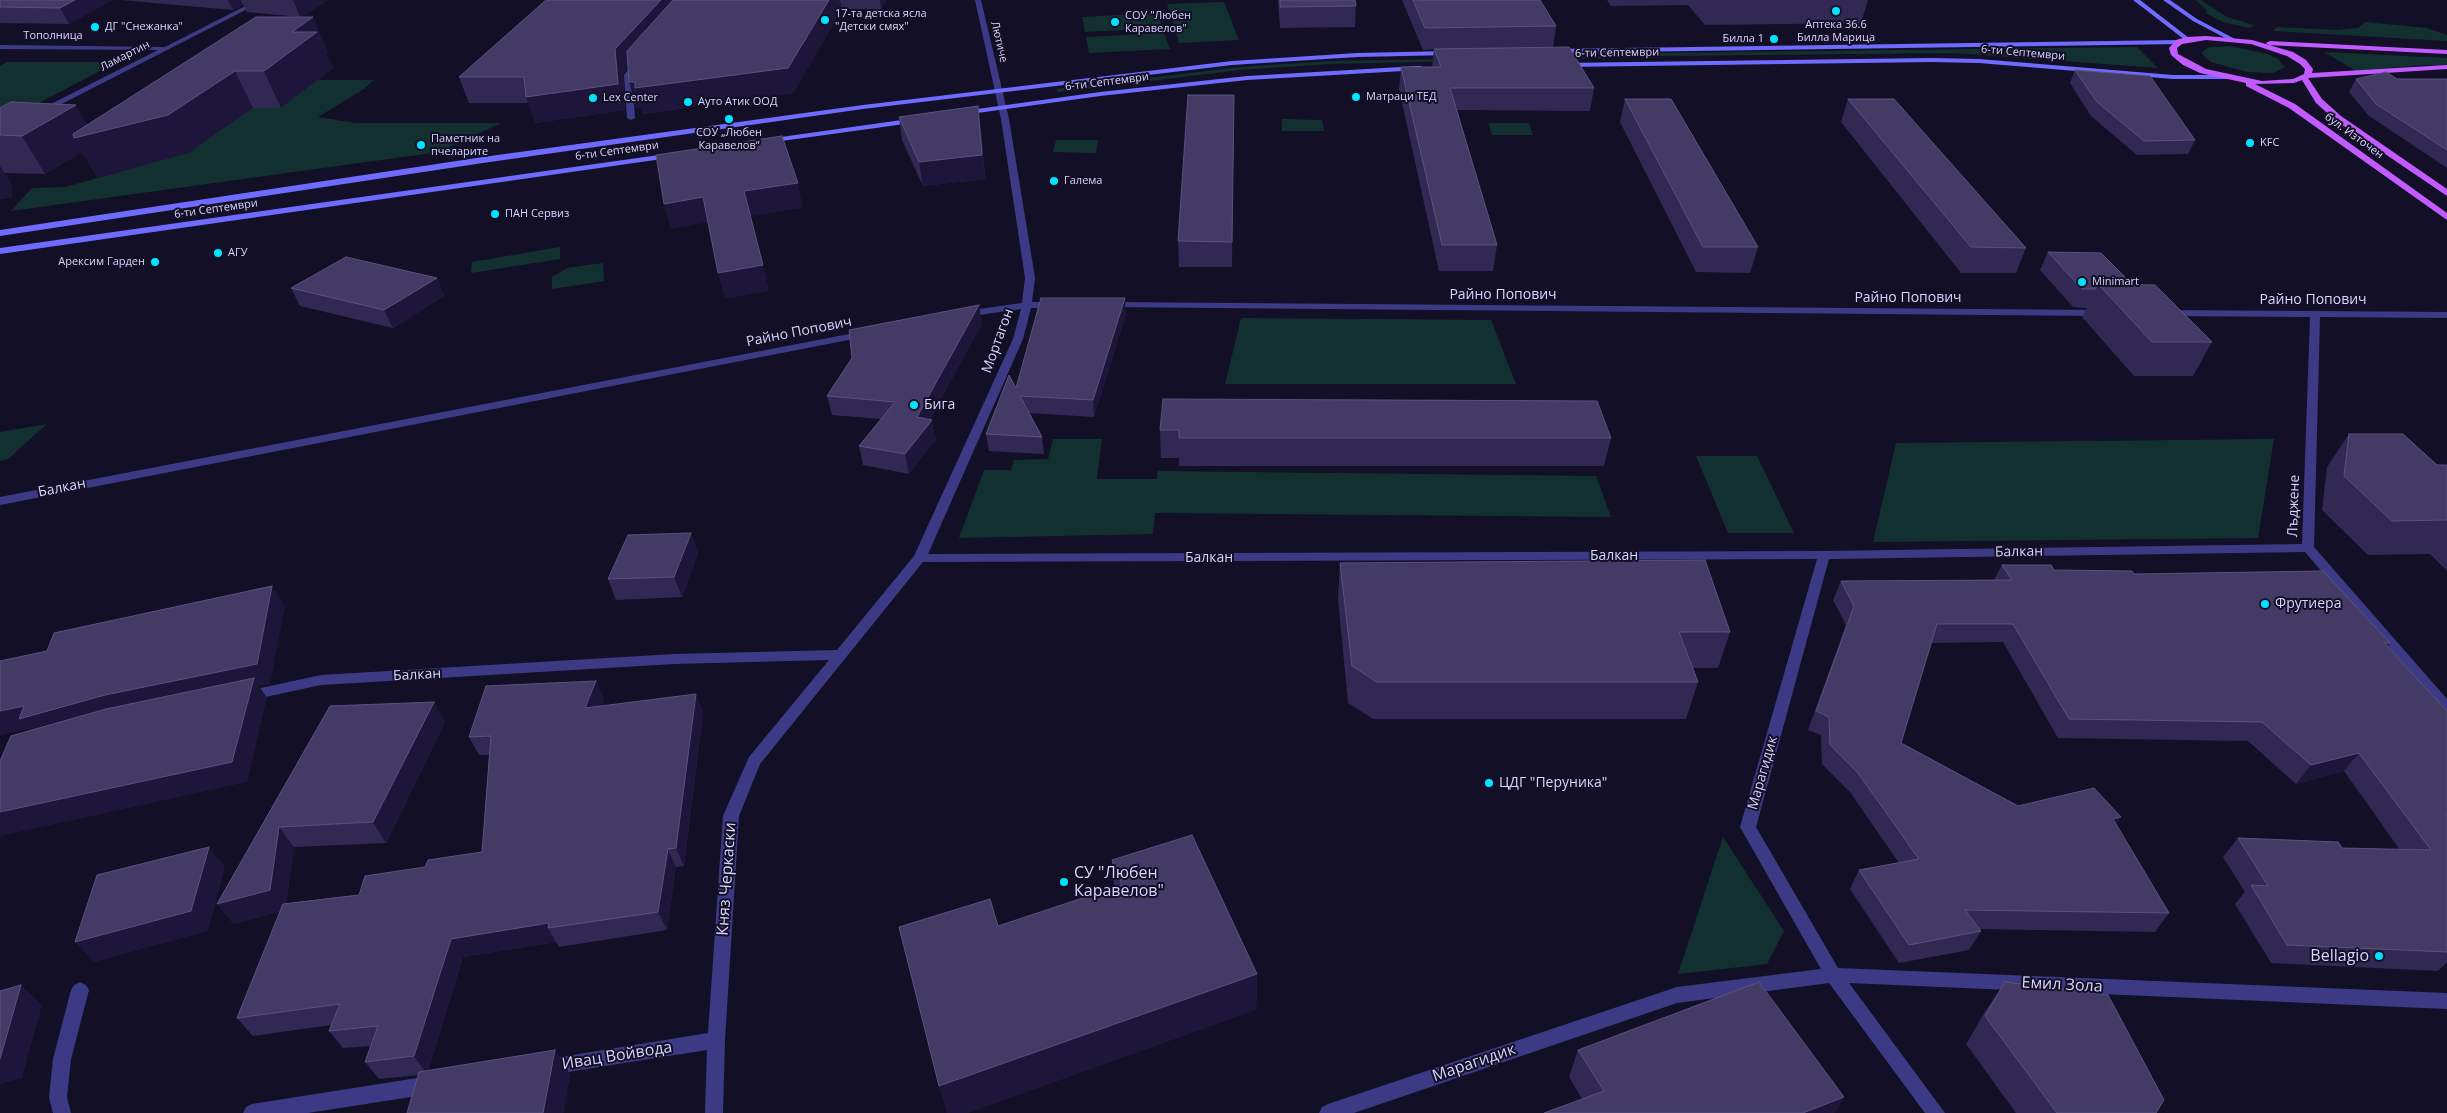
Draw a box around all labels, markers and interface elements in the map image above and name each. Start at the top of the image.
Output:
marker: Аптека 36.6 Билла Марица [1830,5,1842,17]
place label: 17-та детска ясла "Детски смях" [835,7,927,33]
place label: СОУ "Любен Каравелов" [1125,9,1191,35]
marker: 17-та детска ясла "Детски смях" [819,14,831,26]
marker: СОУ "Любен Каравелов" [1109,16,1121,28]
place label: Аптека 36.6 Билла Марица [1797,18,1875,44]
place label: ДГ "Снежанка" [105,20,183,34]
street label: Лютиче [988,20,1010,64]
marker: ДГ "Снежанка" [89,21,101,33]
street label: Тополница [23,29,83,43]
place label: Билла 1 [1722,32,1764,46]
marker: Билла 1 [1768,33,1780,45]
street label: Ламартин [98,38,152,74]
street label: 6-ти Септември [1980,43,2066,63]
street label: 6-ти Септември [1575,46,1659,60]
street label: 6-ти Септември [1064,70,1150,94]
place label: Матраци ТЕД [1366,90,1436,104]
place label: Lex Center [603,91,658,105]
marker: Матраци ТЕД [1350,91,1362,103]
marker: Lex Center [587,92,599,104]
place label: Ауто Атик ООД [698,95,777,109]
marker: Ауто Атик ООД [682,96,694,108]
street label: бул. Източен [2322,110,2386,162]
marker: СОУ „Любен Каравелов“ [723,113,735,125]
place label: СОУ „Любен Каравелов“ [696,126,762,152]
place label: Паметник на пчеларите [431,132,500,158]
place label: KFC [2260,136,2279,150]
marker: KFC [2244,137,2256,149]
marker: Паметник на пчеларите [415,139,427,151]
street label: 6-ти Септември [574,139,660,163]
place label: Галема [1064,174,1102,188]
marker: Галема [1048,175,1060,187]
street label: 6-ти Септември [173,197,259,221]
place label: ПАН Сервиз [505,207,569,221]
marker: ПАН Сервиз [489,208,501,220]
place label: АГУ [228,246,247,260]
marker: АГУ [212,247,224,259]
place label: Арексим Гарден [58,255,145,269]
marker: Арексим Гарден [149,256,161,268]
place label: Minimart [2092,275,2139,289]
marker: Minimart [2076,276,2088,288]
street label: Райно Попович [1449,287,1557,303]
street label: Райно Попович [1854,290,1962,306]
street label: Райно Попович [2259,292,2367,308]
street label: Мортагон [979,307,1017,375]
street label: Райно Попович [745,314,853,350]
place label: Бига [924,397,955,413]
marker: Бига [908,399,920,411]
street label: Балкан [37,475,87,501]
street label: Лъджене [2285,475,2303,537]
street label: Балкан [1995,543,2043,561]
street label: Балкан [1590,548,1638,564]
street label: Балкан [1185,550,1233,566]
place label: Фрутиера [2275,596,2341,612]
marker: Фрутиера [2259,598,2271,610]
street label: Балкан [392,665,442,685]
street label: Марагидик [1744,734,1782,812]
place label: ЦДГ "Перуника" [1499,775,1607,791]
marker: ЦДГ "Перуника" [1483,777,1495,789]
street label: Княз Черкаски [713,822,741,936]
place label: СУ "Любен Каравелов" [1074,863,1164,901]
marker: СУ "Любен Каравелов" [1058,876,1070,888]
place label: Bellagio [2310,946,2369,966]
marker: Bellagio [2373,950,2385,962]
street label: Емил Зола [2021,973,2103,997]
street label: Ивац Войвода [560,1038,674,1074]
street label: Марагидик [1430,1040,1518,1086]

